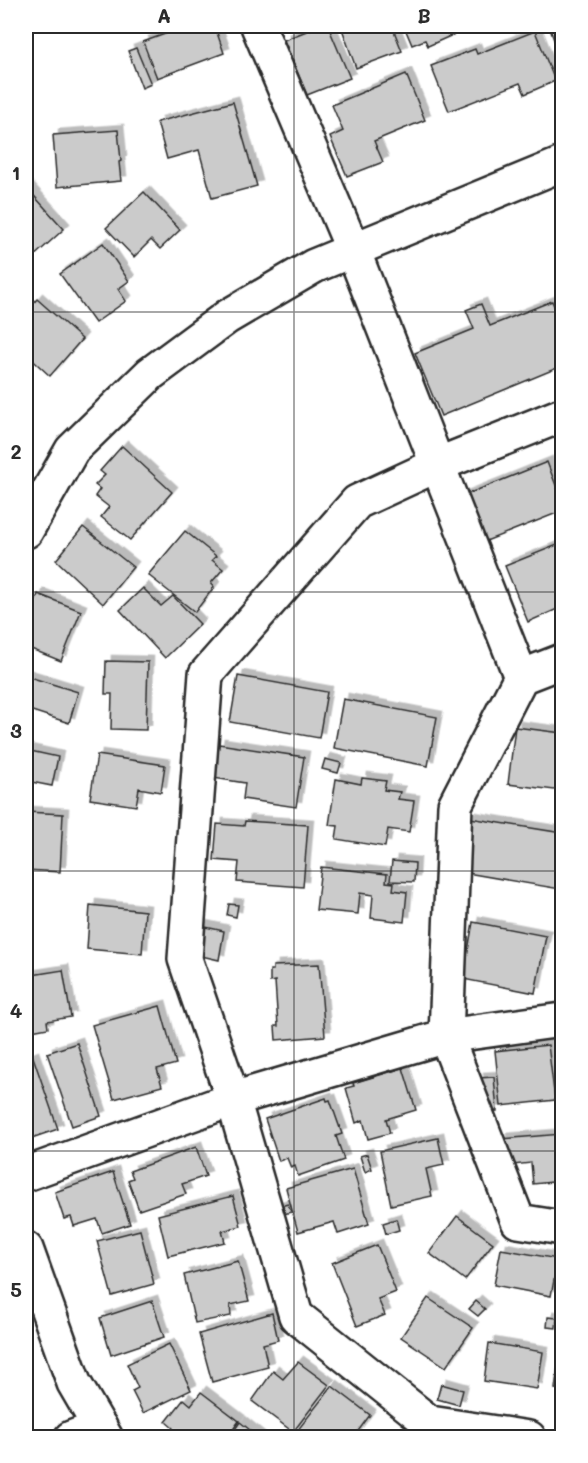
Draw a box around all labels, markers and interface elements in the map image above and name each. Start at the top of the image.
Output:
text: A [157,2,171,28]
text: B [417,2,431,28]
text: 1 [12,159,20,185]
text: 2 [10,438,22,464]
text: 3 [10,717,22,743]
text: 4 [10,997,23,1023]
text: 5 [10,1276,22,1302]

